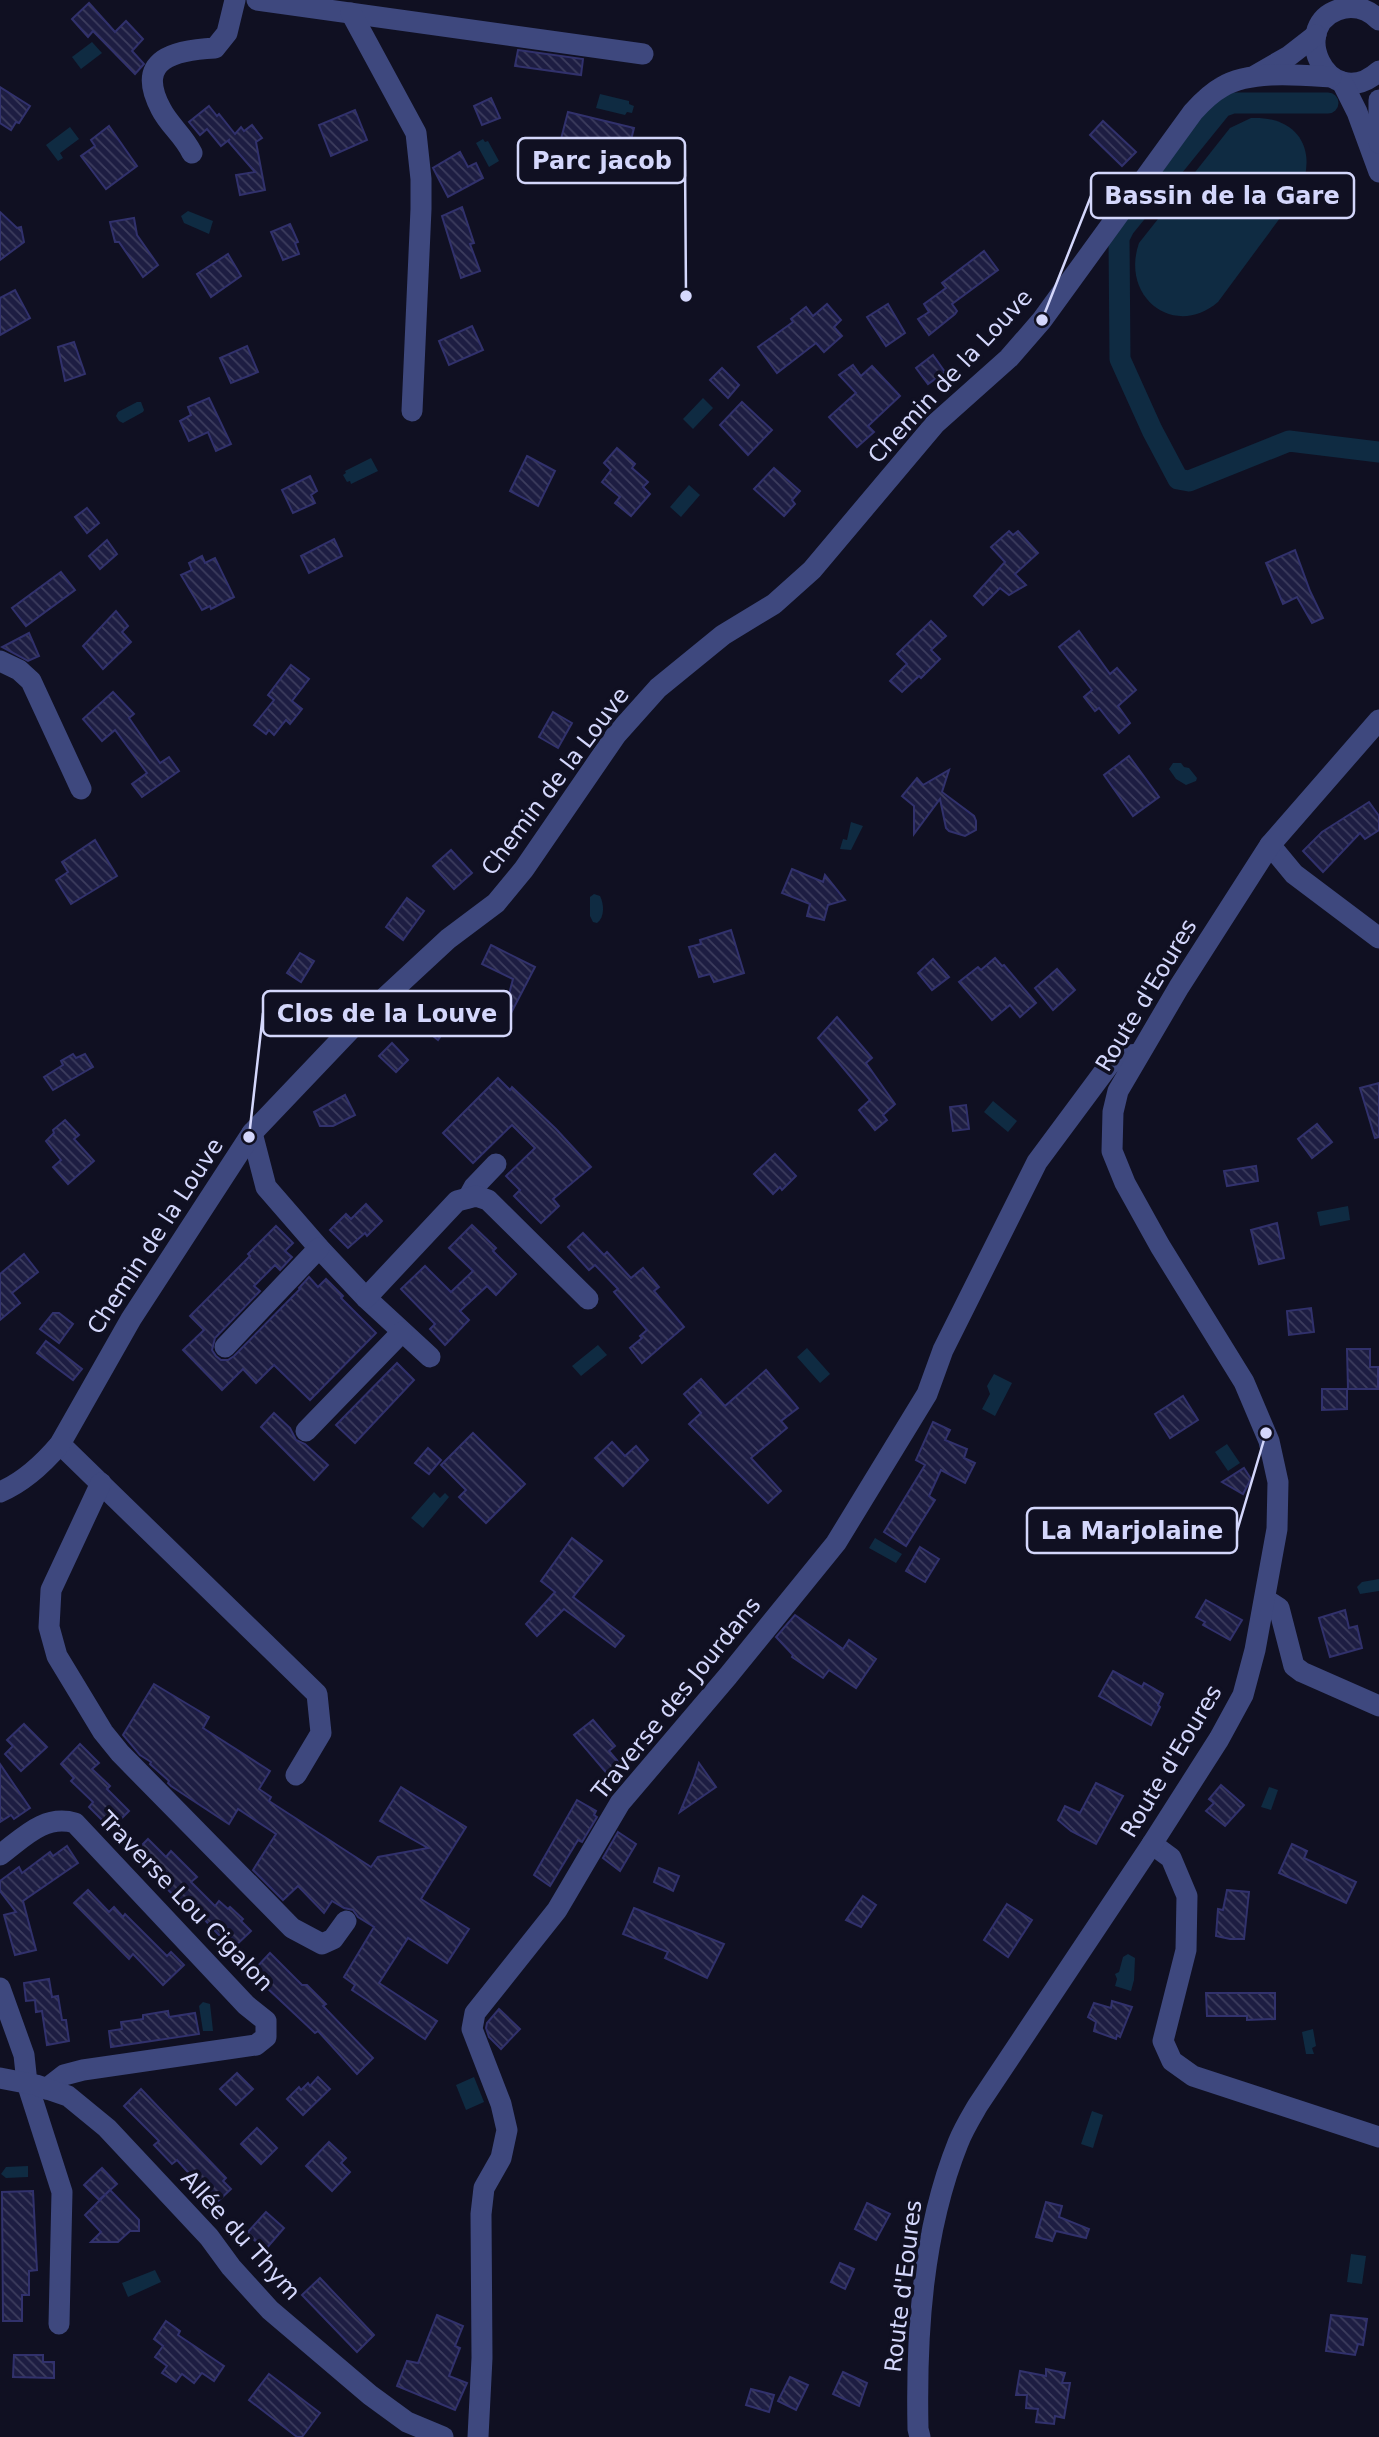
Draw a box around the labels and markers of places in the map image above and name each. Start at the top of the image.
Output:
callout: Parc jacob [518,138,685,183]
callout: Bassin de la Gare [1091,173,1354,218]
callout: Clos de la Louve [263,991,511,1036]
callout: La Marjolaine [1027,1508,1237,1553]

